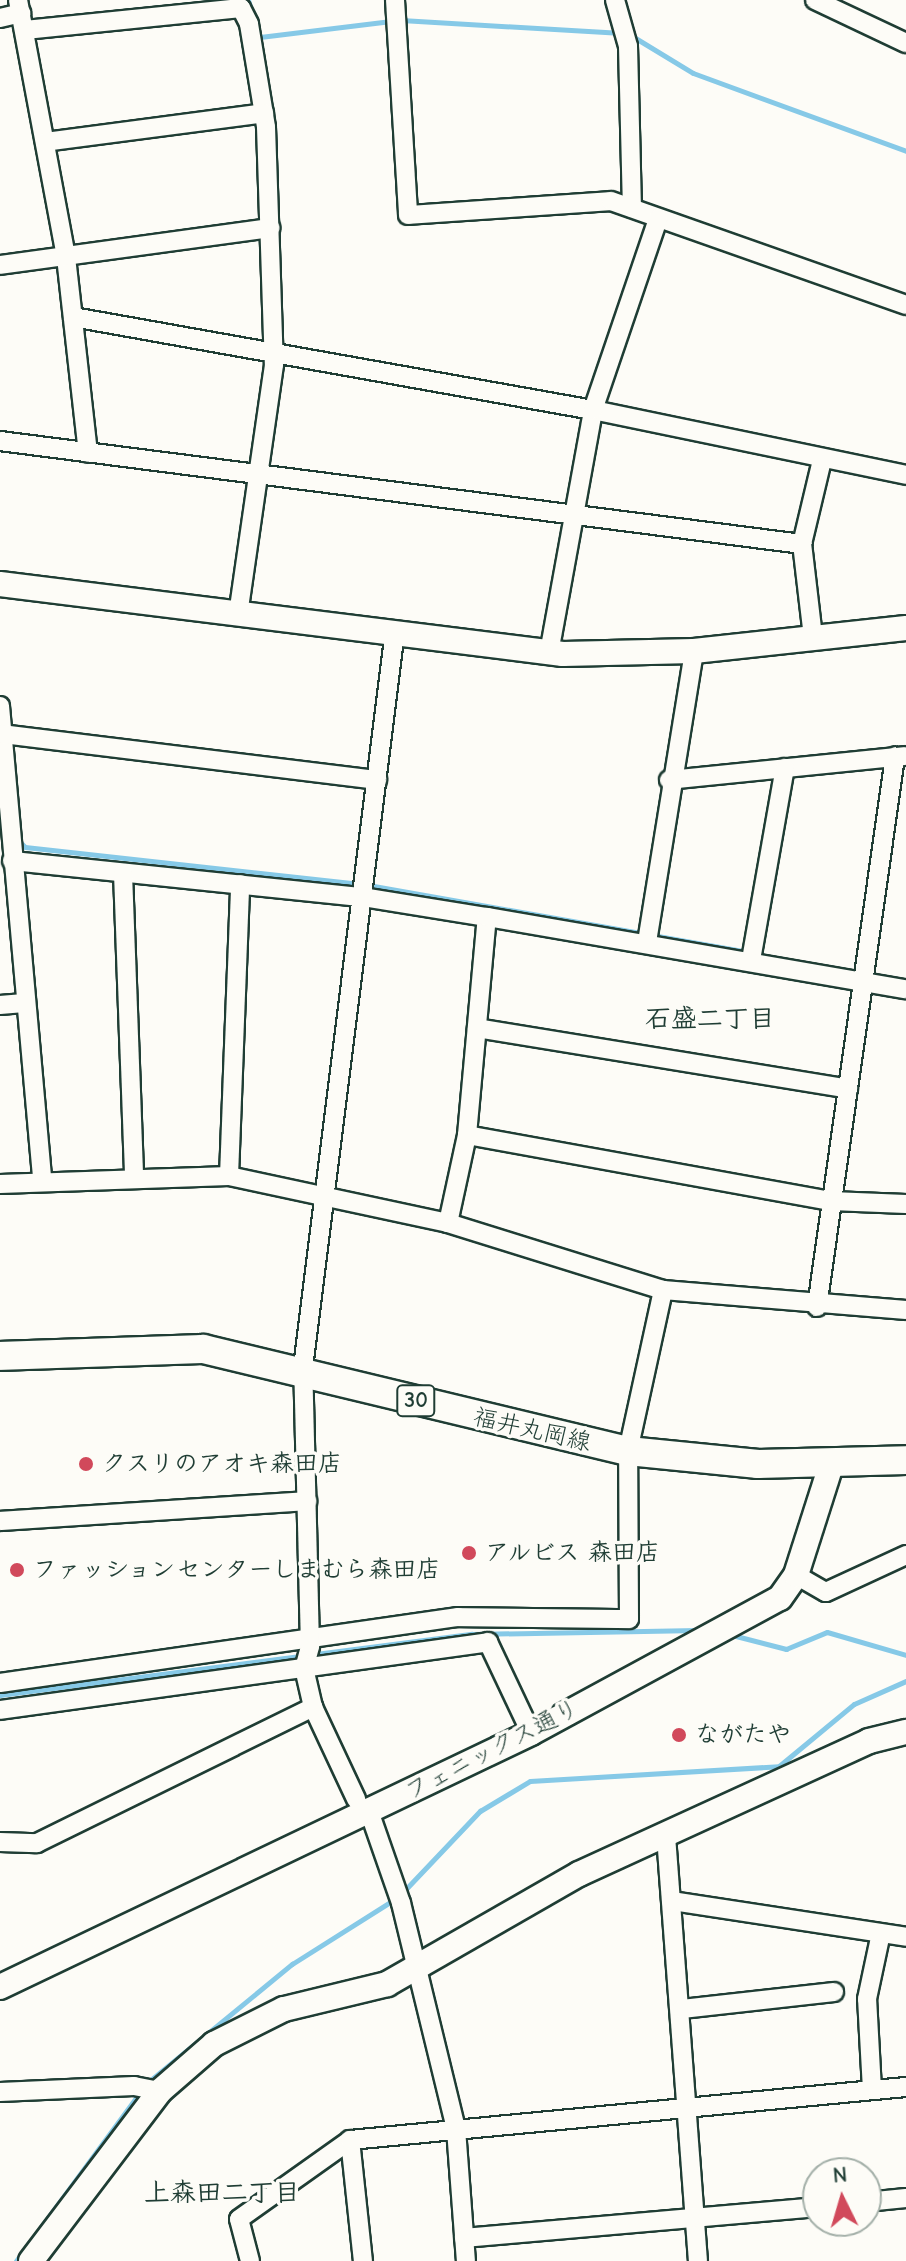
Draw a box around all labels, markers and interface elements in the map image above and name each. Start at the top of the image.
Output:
district label: 石盛二丁目 [645,1004,775,1036]
road number: 30 [396,1383,436,1419]
street label: 福井丸岡線 [470,1402,594,1458]
place label: クスリのアオキ森田店 [102,1450,342,1478]
marker: クスリのアオキ森田店 [77,1455,95,1473]
place label: アルビス 森田店 [485,1539,662,1567]
marker: アルビス 森田店 [460,1544,478,1562]
place label: ファッションセンターしまむら森田店 [33,1556,441,1584]
marker: ファッションセンターしまむら森田店 [8,1561,26,1579]
street label: フェニックス通り [400,1694,584,1806]
place label: ながたや [695,1721,791,1749]
marker: ながたや [670,1726,688,1744]
north arrow [802,2157,882,2237]
text: N [832,2162,848,2189]
district label: 上森田二丁目 [144,2178,300,2210]

